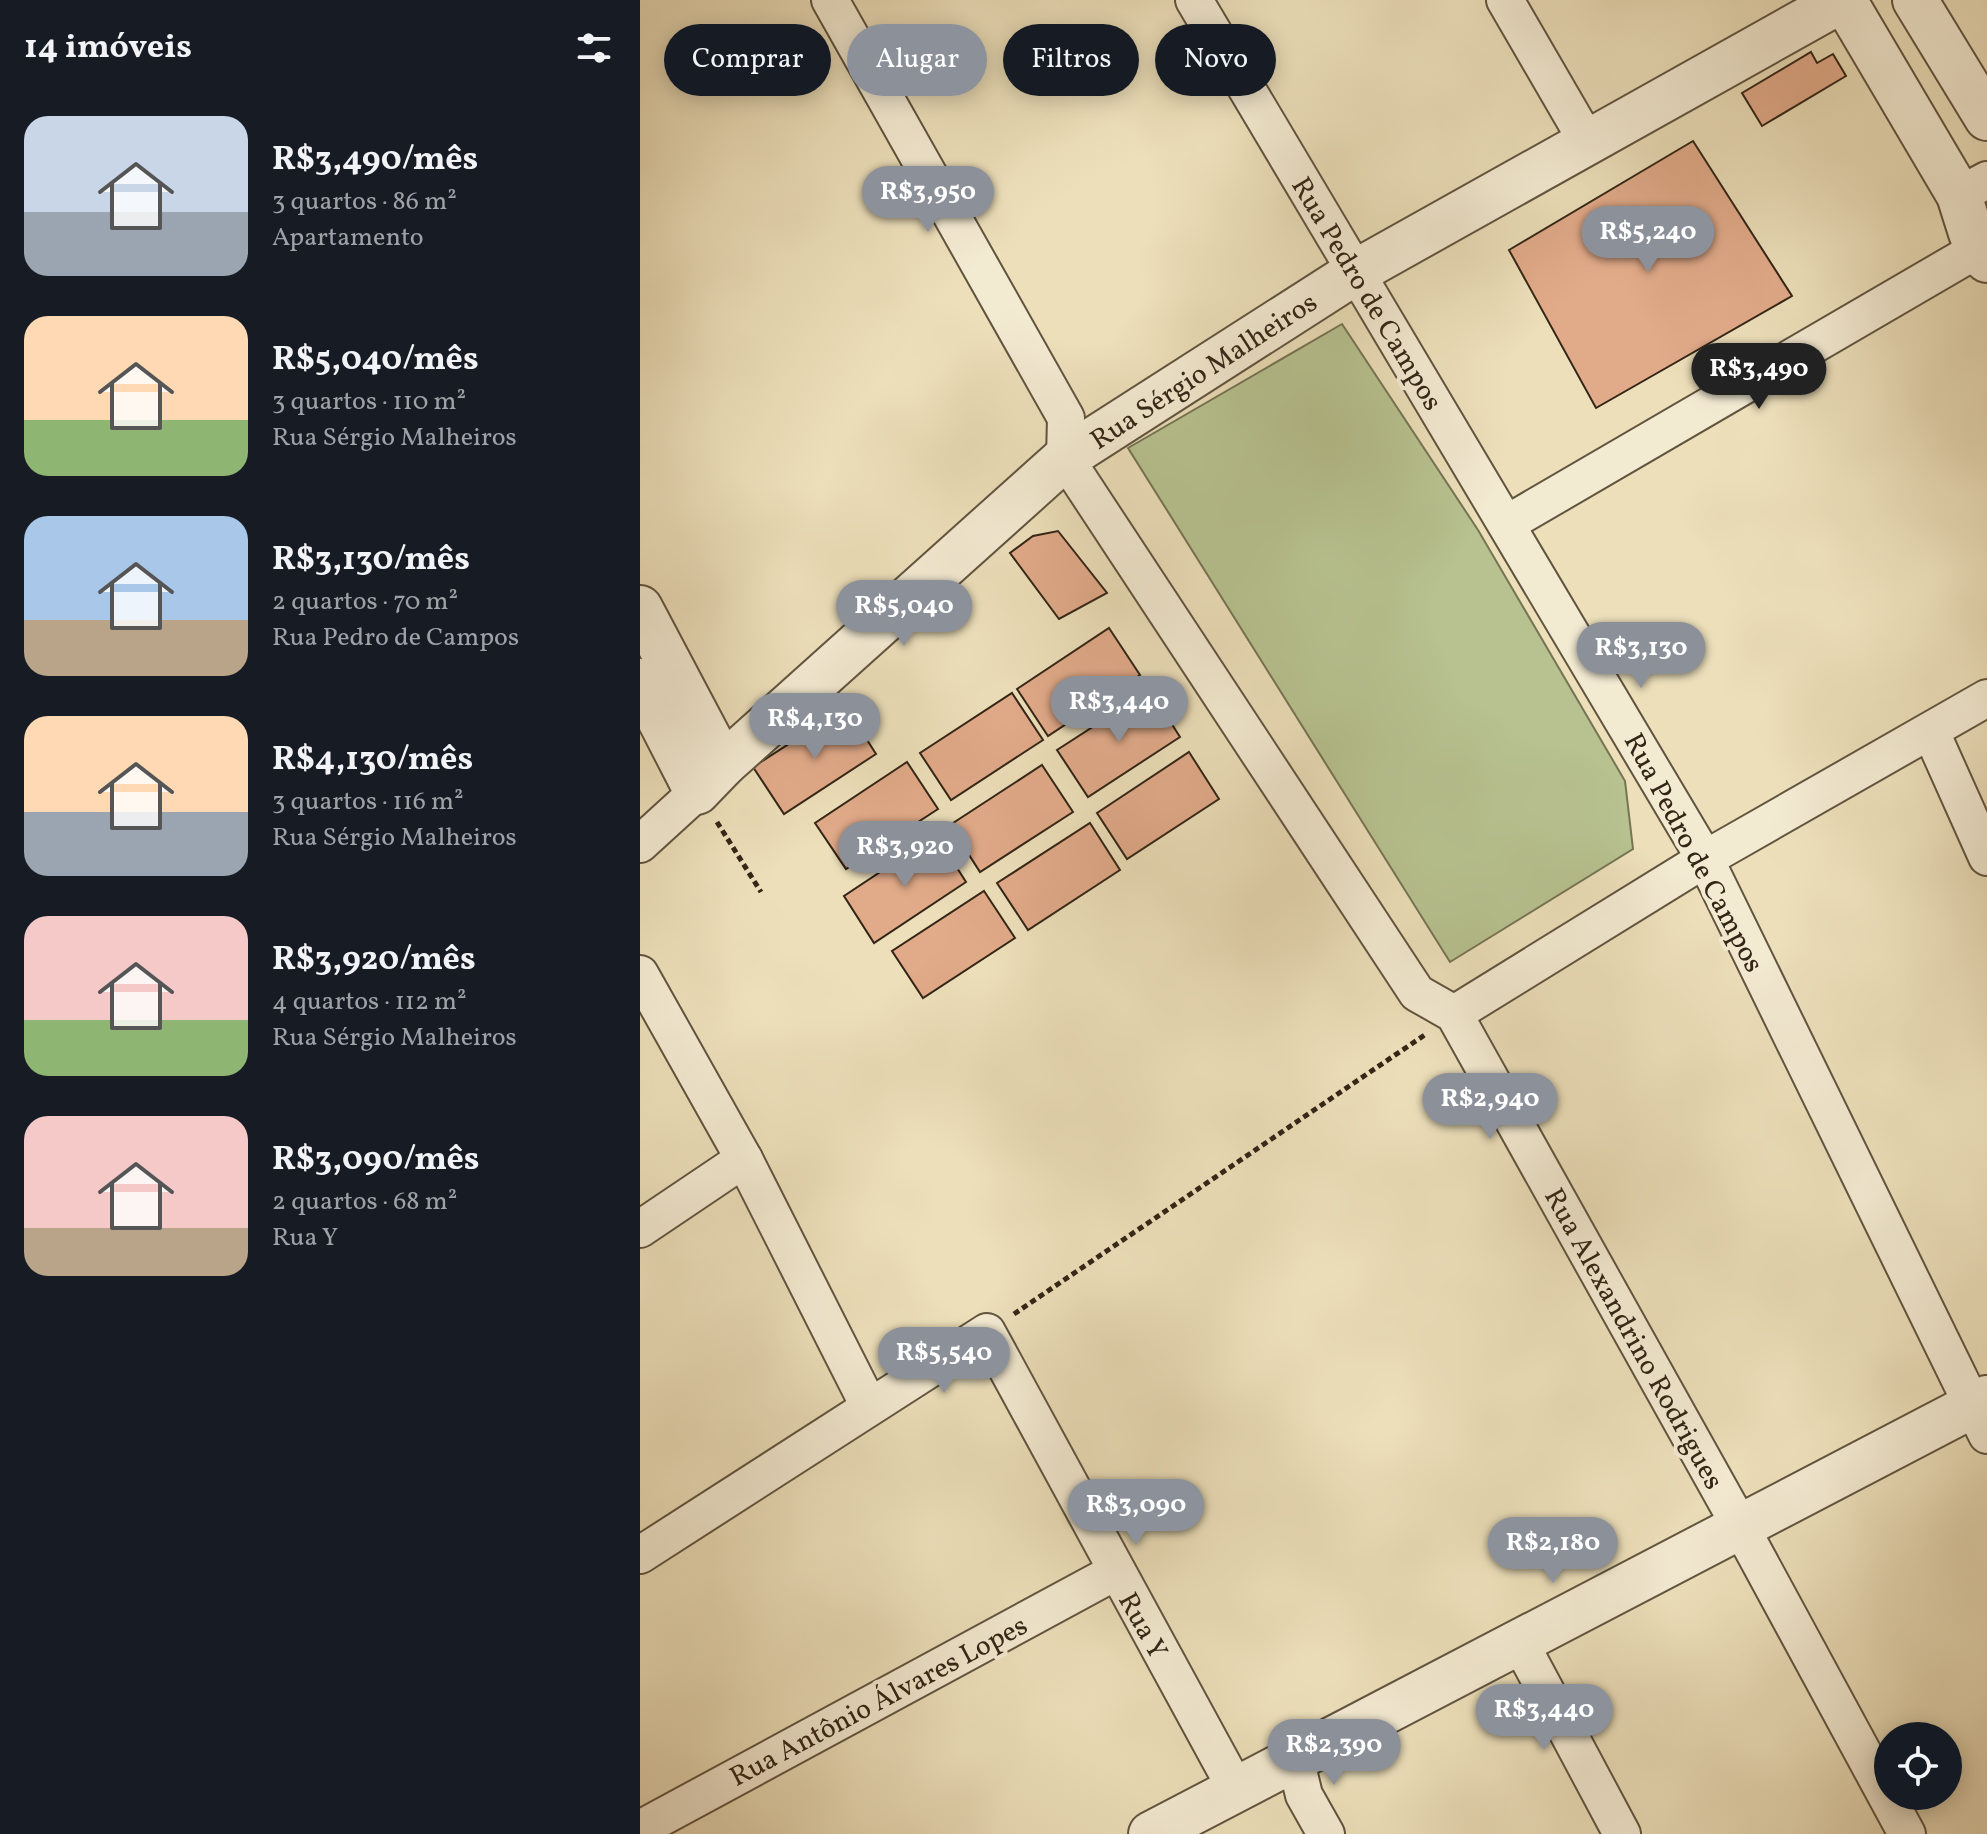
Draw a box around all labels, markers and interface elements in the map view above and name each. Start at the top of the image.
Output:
chip: Comprar [664,24,831,96]
chip: Alugar [847,24,987,96]
chip: Filtros [1003,24,1139,96]
chip: Novo [1155,24,1276,96]
text: 14 imóveis [24,25,192,72]
icon: filters [572,26,616,70]
text: R$3,490/mês [272,137,478,184]
icon: home [88,148,184,244]
pin: R$3,950 [854,166,1002,234]
street label: Rua Pedro de Campos [1281,170,1451,418]
text: R$3,950 [880,174,976,210]
text: 3 quartos · 86 m² [272,184,457,220]
pin: R$5,240 [1574,206,1722,274]
text: R$5,240 [1599,214,1697,250]
text: Apartamento [272,220,424,256]
street label: Rua Sérgio Malheiros [1083,284,1326,460]
text: R$5,040/mês [272,337,479,384]
pin: R$3,490 [1685,343,1833,411]
icon: home [88,348,184,444]
text: R$3,490 [1709,351,1809,387]
text: 3 quartos · 110 m² [272,384,466,420]
text: Rua Sérgio Malheiros [272,420,517,456]
text: R$3,130/mês [272,537,470,584]
icon: home [88,548,184,644]
pin: R$5,040 [830,580,978,648]
text: 2 quartos · 70 m² [272,584,458,620]
text: R$5,040 [854,588,954,624]
text: Rua Pedro de Campos [272,620,519,656]
pin: R$3,130 [1567,622,1715,690]
text: R$3,130 [1595,630,1687,666]
pin: R$3,440 [1045,676,1193,744]
text: R$3,440 [1069,684,1169,720]
pin: R$4,130 [741,693,889,761]
text: R$4,130 [767,701,863,737]
street label: Rua Pedro de Campos [1613,727,1772,980]
text: R$4,130/mês [272,737,473,784]
icon: home [88,748,184,844]
text: 3 quartos · 116 m² [272,784,464,820]
text: Rua Sérgio Malheiros [272,820,517,856]
pin: R$3,920 [831,821,979,889]
text: R$3,920 [856,829,954,865]
text: R$3,920/mês [272,937,476,984]
icon: home [88,948,184,1044]
text: 4 quartos · 112 m² [272,984,467,1020]
text: Rua Sérgio Malheiros [272,1020,517,1056]
pin: R$2,940 [1416,1073,1564,1141]
text: R$2,940 [1441,1081,1539,1117]
text: R$3,090/mês [272,1137,480,1184]
icon: home [88,1148,184,1244]
street label: Rua Alexandrino Rodrigues [1534,1181,1732,1497]
text: 2 quartos · 68 m² [272,1184,457,1220]
text: Rua Y [272,1220,338,1256]
pin: R$5,540 [870,1327,1018,1395]
text: R$5,540 [896,1335,992,1371]
pin: R$3,090 [1062,1479,1210,1547]
text: R$3,090 [1086,1487,1186,1523]
pin: R$2,180 [1479,1517,1627,1585]
text: R$2,180 [1506,1525,1600,1561]
street label: Rua Y [1107,1586,1176,1667]
street label: Rua Antônio Álvares Lopes [723,1607,1035,1797]
pin: R$3,440 [1470,1684,1618,1752]
text: R$3,440 [1494,1692,1594,1728]
pin: R$2,390 [1260,1719,1408,1787]
map controls [1874,1722,1962,1810]
button: locate [1874,1722,1962,1810]
text: R$2,390 [1286,1727,1382,1763]

